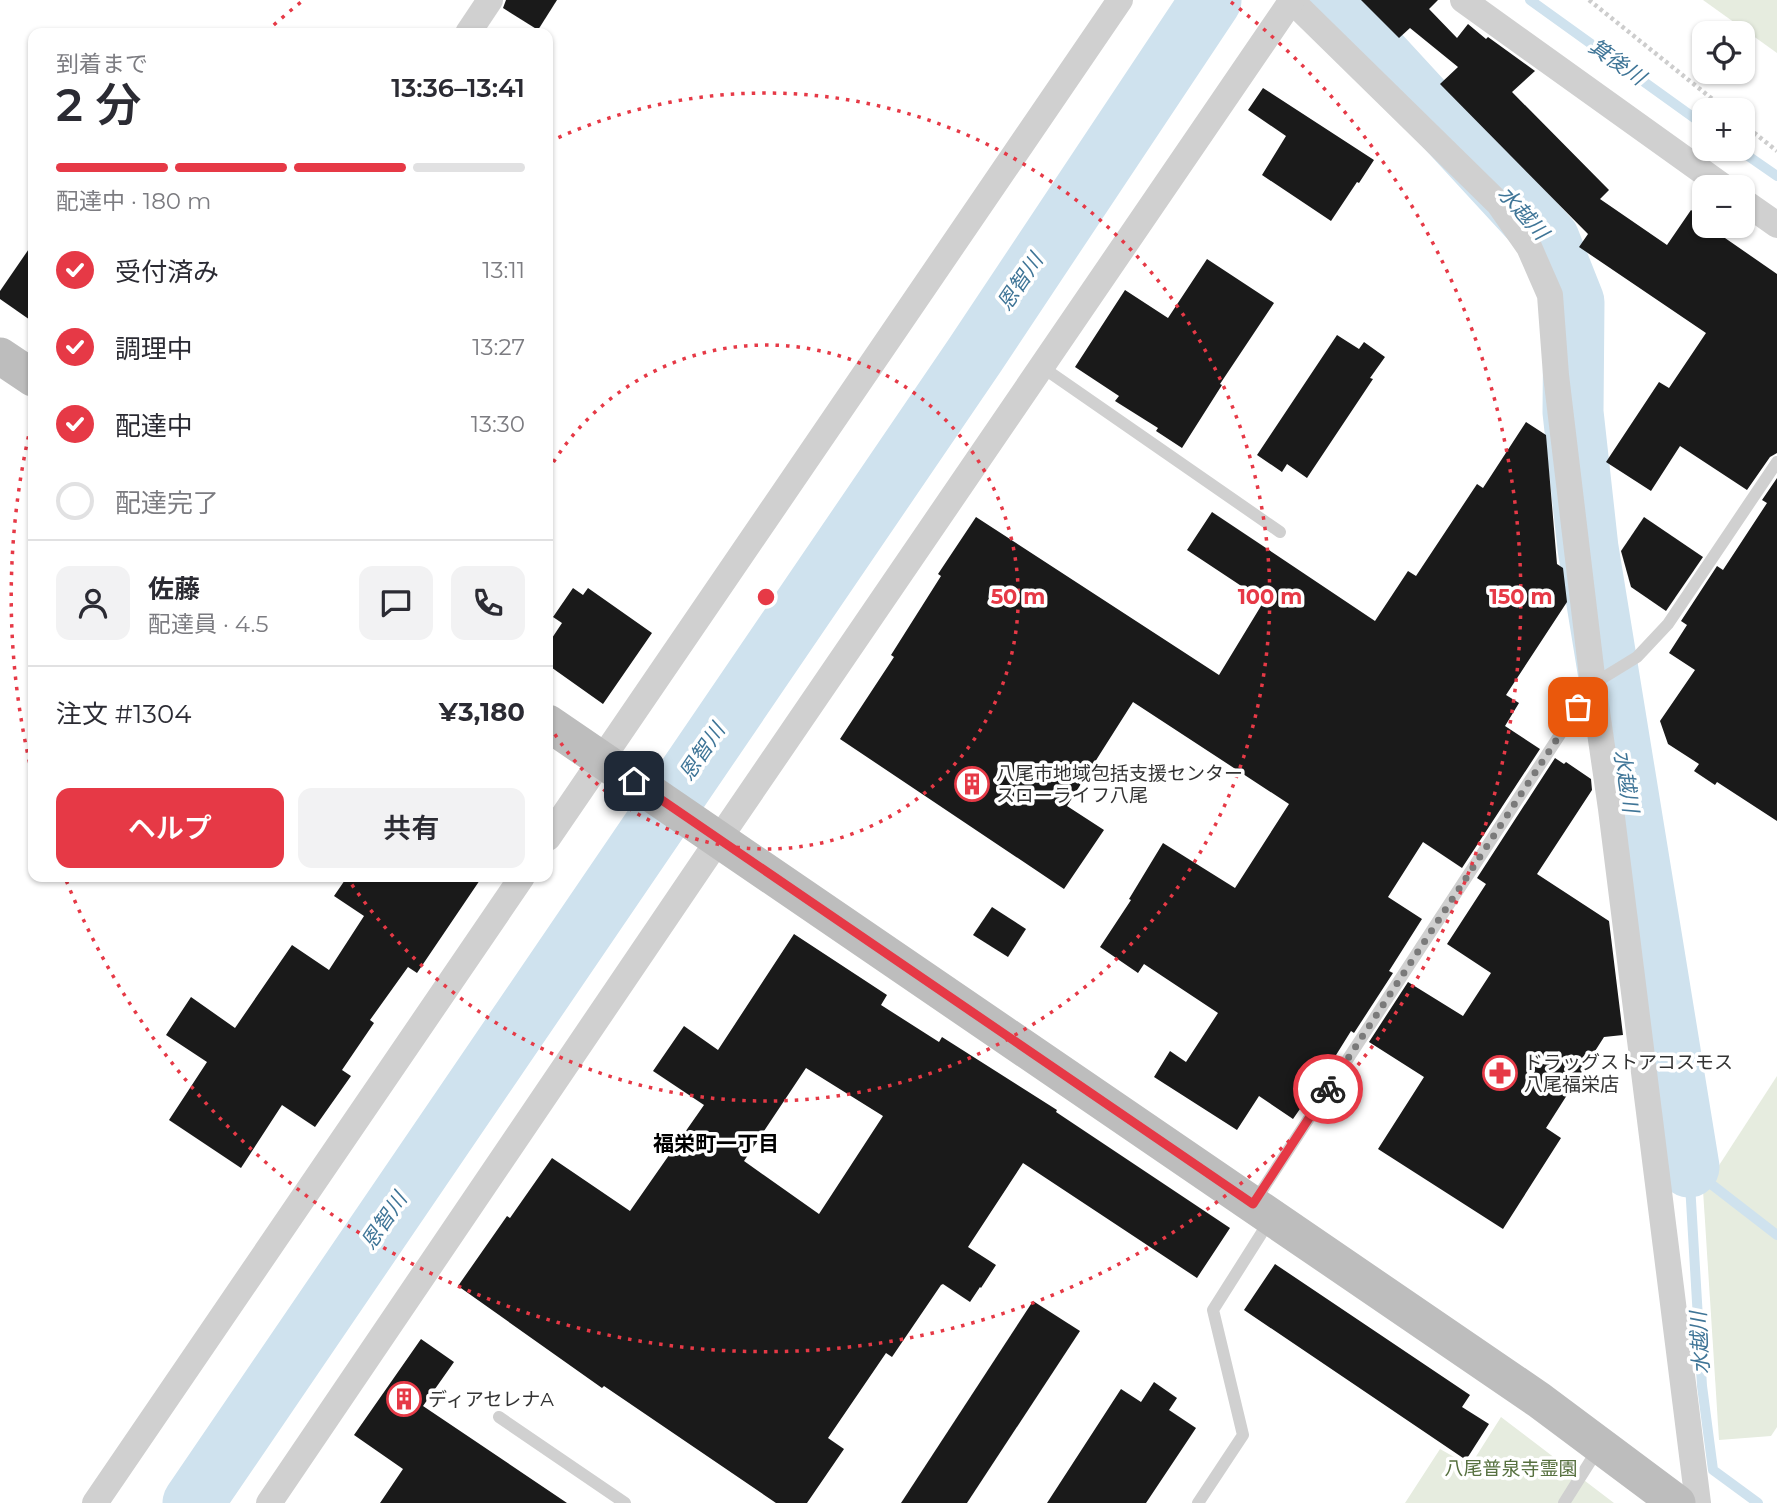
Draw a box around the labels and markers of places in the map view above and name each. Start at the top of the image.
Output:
centre of rings [754,585,778,609]
pin [1548,677,1608,737]
pin [604,751,664,811]
place label: 八尾市地域包括支援センター スローライフ八尾 [996,762,1243,807]
building icon: 八尾市地域包括支援センター スローライフ八尾 [953,765,991,803]
place label: ドラッグストアコスモス 八尾福栄店 [1524,1051,1733,1096]
pharmacy icon: ドラッグストアコスモス 八尾福栄店 [1481,1054,1519,1092]
building icon: ディアセレナA [385,1380,423,1418]
place label: ディアセレナA [428,1388,554,1411]

